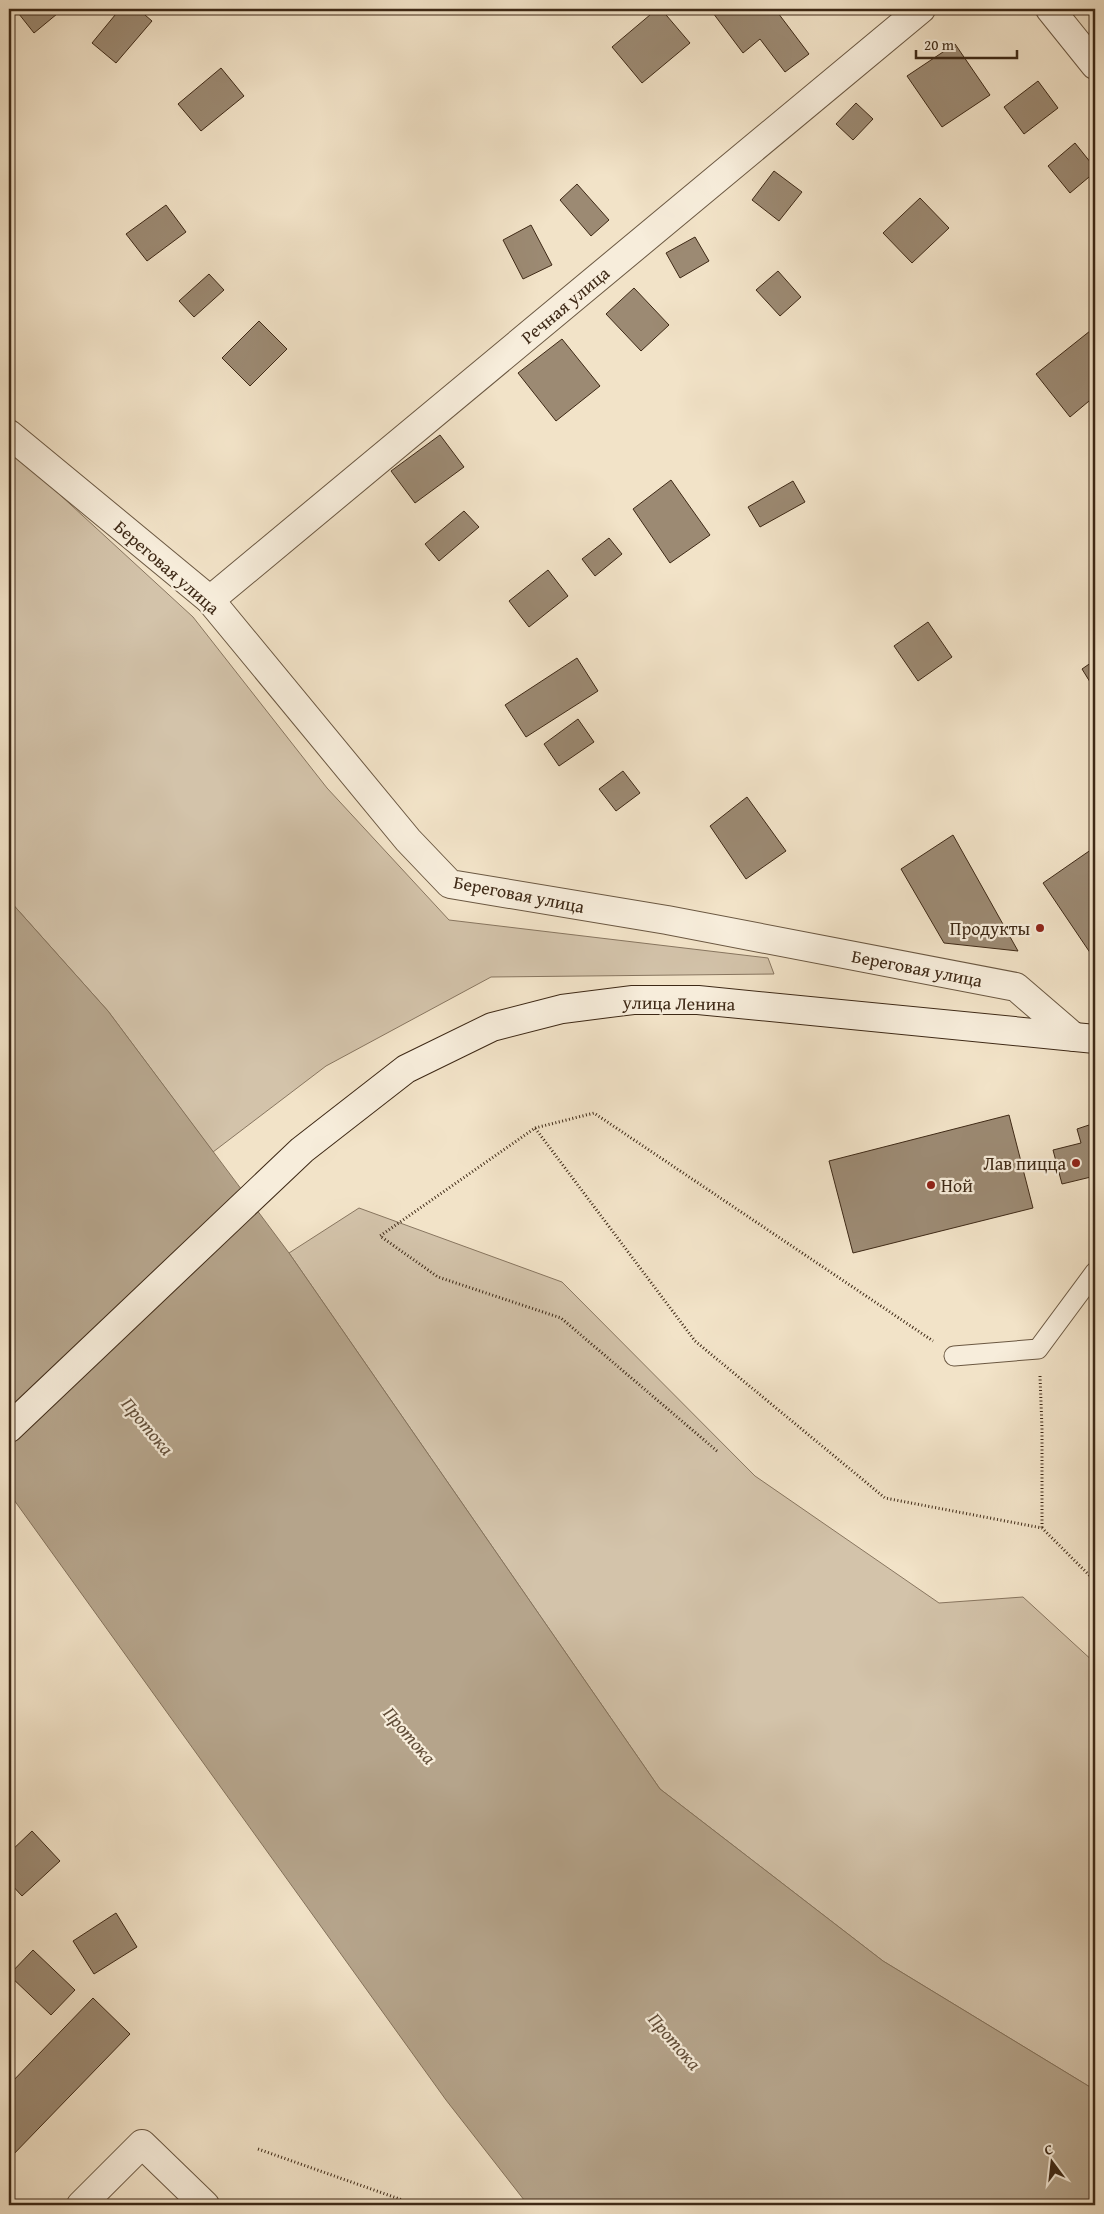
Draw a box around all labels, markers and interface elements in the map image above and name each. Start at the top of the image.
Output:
scale bar [916,28,1018,60]
text: 20 m [924,34,955,55]
street label: Речная улица [515,260,616,350]
street label: Береговая улица [108,513,226,621]
street label: Береговая улица [451,868,587,920]
place label: Продукты [950,915,1030,942]
marker: Продукты [1034,922,1046,934]
street label: Береговая улица [849,942,985,994]
street label: улица Ленина [621,989,736,1017]
place label: Лав пицца [983,1150,1066,1177]
marker: Лав пицца [1070,1157,1082,1169]
place label: Ной [941,1172,973,1199]
marker: Ной [925,1179,937,1191]
water label: Протока [115,1391,181,1461]
water label: Протока [377,1700,443,1770]
water label: Протока [642,2006,708,2076]
north arrow [1026,2136,1076,2186]
text: С [1042,2139,1055,2160]

